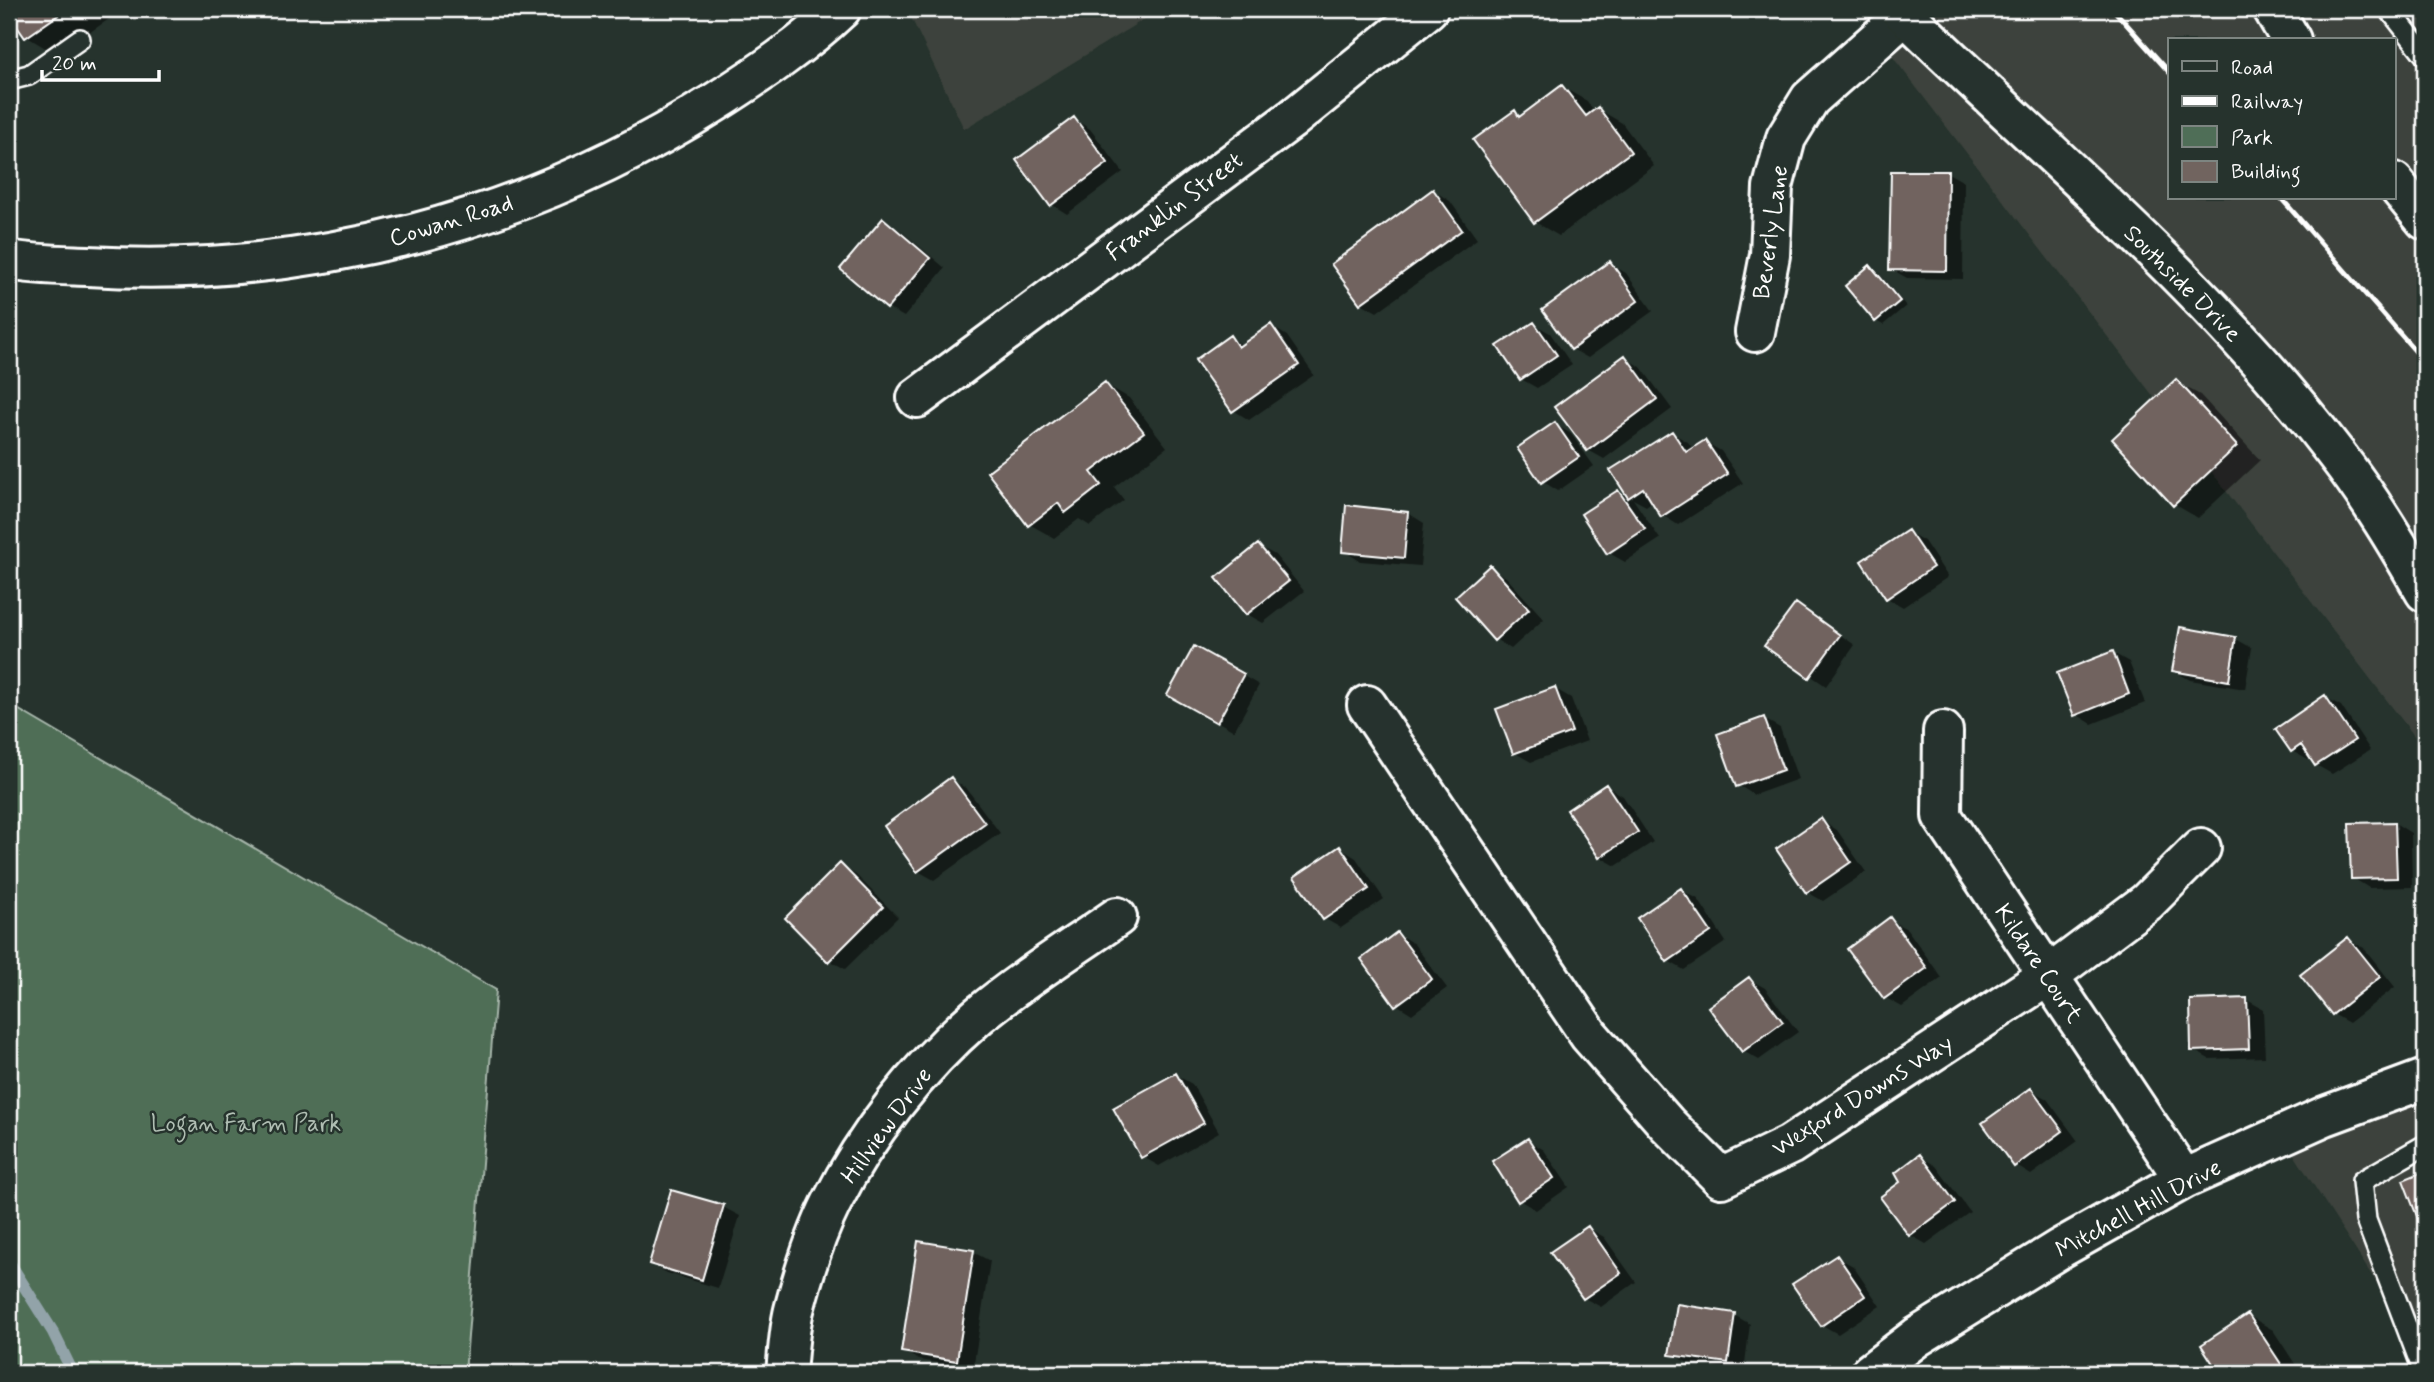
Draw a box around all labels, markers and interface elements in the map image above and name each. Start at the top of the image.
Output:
scale bar [42,38,159,82]
legend [2168,38,2396,200]
text: 20 m [52,50,97,78]
text: Road [2231,54,2273,82]
text: Railway [2231,88,2303,116]
text: Park [2231,124,2273,152]
street label: Franklin Street [1100,146,1250,269]
text: Building [2231,158,2301,188]
street label: Beverly Lane [1747,163,1796,301]
street label: Cowan Road [386,188,517,255]
street label: Southside Drive [2116,219,2248,350]
street label: Kildare Court [1986,898,2089,1030]
street label: Wexford Downs Way [1767,1028,1960,1166]
street label: Hillview Drive [835,1061,940,1190]
park label: Logan Farm Park [151,1109,341,1143]
street label: Mitchell Hill Drive [2050,1153,2227,1266]

